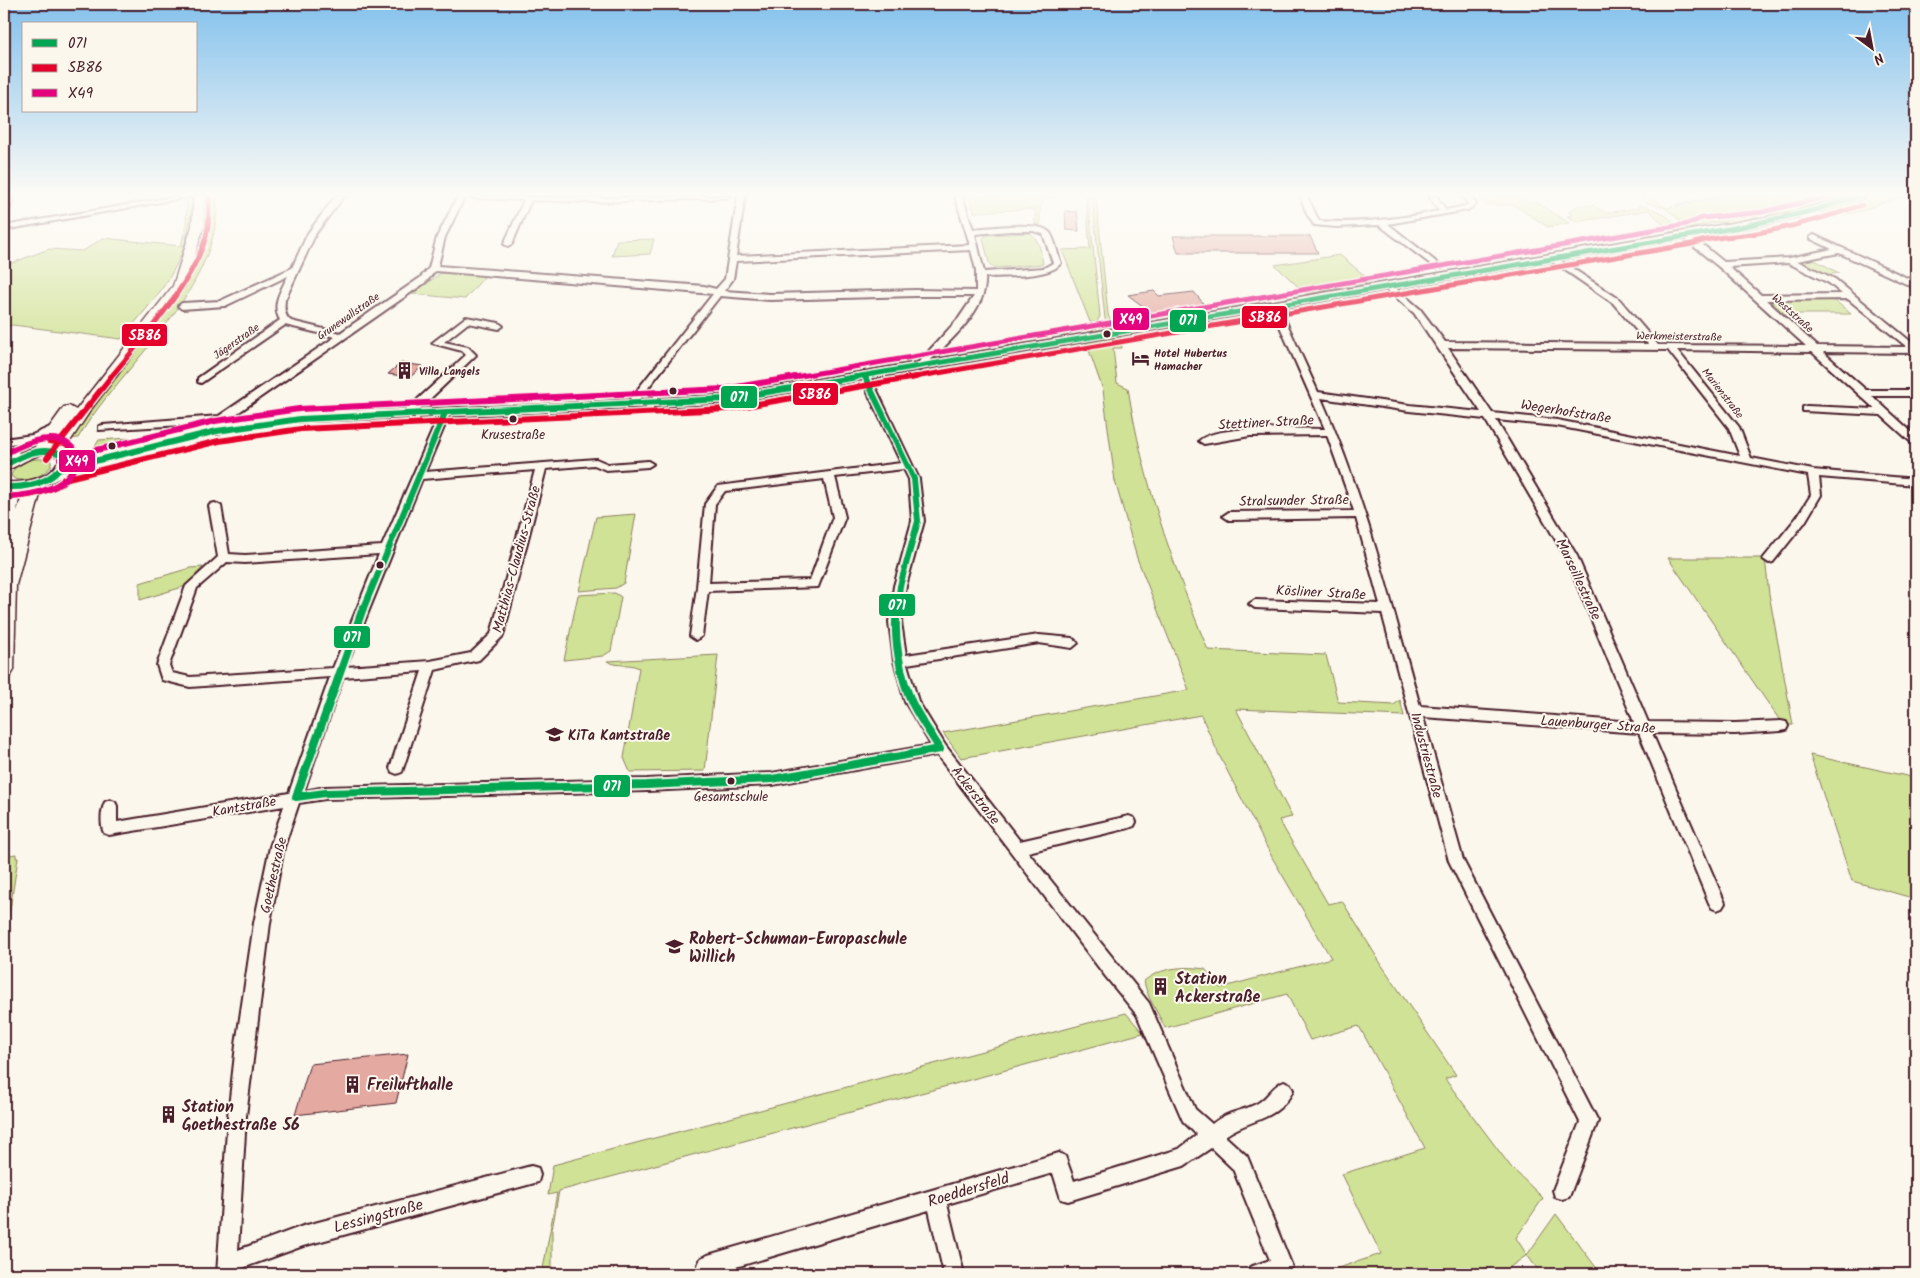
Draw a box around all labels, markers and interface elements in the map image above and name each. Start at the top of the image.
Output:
legend [22,22,198,112]
north arrow [1848,22,1898,72]
text: 071 [68,32,87,56]
text: N [1869,47,1888,70]
text: SB86 [68,56,103,80]
text: X49 [68,82,94,106]
street label: Grunewallstraße [313,288,384,345]
street label: Weststraße [1767,290,1818,338]
line badge: SB86 [1241,305,1288,329]
line badge: X49 [1112,307,1150,331]
text: SB86 [1249,307,1282,329]
text: X49 [1119,309,1142,331]
line badge: 071 [1169,309,1207,333]
text: 071 [1179,310,1198,332]
street label: Jägerstraße [210,319,264,364]
line badge: SB86 [121,323,168,347]
text: SB86 [129,325,162,347]
street label: Werkmeisterstraße [1636,327,1722,347]
unlabelled marker [1102,329,1112,339]
place label: Hotel Hubertus Hamacher [1154,345,1228,376]
hotel icon: Hotel Hubertus Hamacher [1130,349,1150,369]
building icon: Villa Langels [395,361,415,381]
place label: Villa Langels [419,363,481,381]
street label: Marienstraße [1697,364,1748,423]
line badge: SB86 [792,382,839,406]
text: SB86 [799,384,832,406]
line badge: 071 [720,385,758,409]
unlabelled marker [668,386,678,396]
text: 071 [730,387,749,409]
street label: Wegerhofstraße [1519,394,1613,430]
street label: Stettiner Straße [1218,409,1315,436]
marker: Krusestraße [508,414,518,424]
place label: Krusestraße [481,425,545,446]
unlabelled marker [107,441,117,451]
line badge: X49 [58,449,96,473]
text: X49 [65,451,88,473]
street label: Matthias-Claudius-Straße [487,483,547,635]
street label: Stralsunder Straße [1239,489,1350,513]
street label: Marseillestraße [1550,535,1607,625]
unlabelled marker [375,560,385,570]
street label: Kösliner Straße [1275,580,1367,606]
line badge: 071 [878,593,916,617]
text: 071 [888,595,907,617]
line badge: 071 [333,625,371,649]
text: 071 [343,627,362,649]
street label: Industriestraße [1404,710,1448,801]
street label: Lauenburger Straße [1540,710,1657,740]
school or university icon: KiTa Kantstraße [544,725,564,745]
place label: KiTa Kantstraße [568,725,670,747]
street label: Ackerstraße [945,762,1006,830]
line badge: 071 [593,774,631,798]
text: 071 [603,776,622,798]
marker: Gesamtschule [726,776,736,786]
place label: Gesamtschule [694,787,768,808]
street label: Kantstraße [210,790,279,823]
street label: Goethestraße [255,834,294,915]
place label: Robert-Schuman-Europaschule Willich [689,927,907,970]
school or university icon: Robert-Schuman-Europaschule Willich [665,937,685,957]
place label: Station Ackerstraße [1175,967,1261,1010]
building icon: Station Ackerstraße [1151,977,1171,997]
place label: Freilufthalle [367,1073,453,1098]
building icon: Freilufthalle [343,1074,363,1094]
place label: Station Goethestraße 56 [182,1095,300,1138]
building icon: Station Goethestraße 56 [158,1105,178,1125]
street label: Roeddersfeld [925,1166,1013,1215]
street label: Lessingstraße [331,1192,426,1240]

